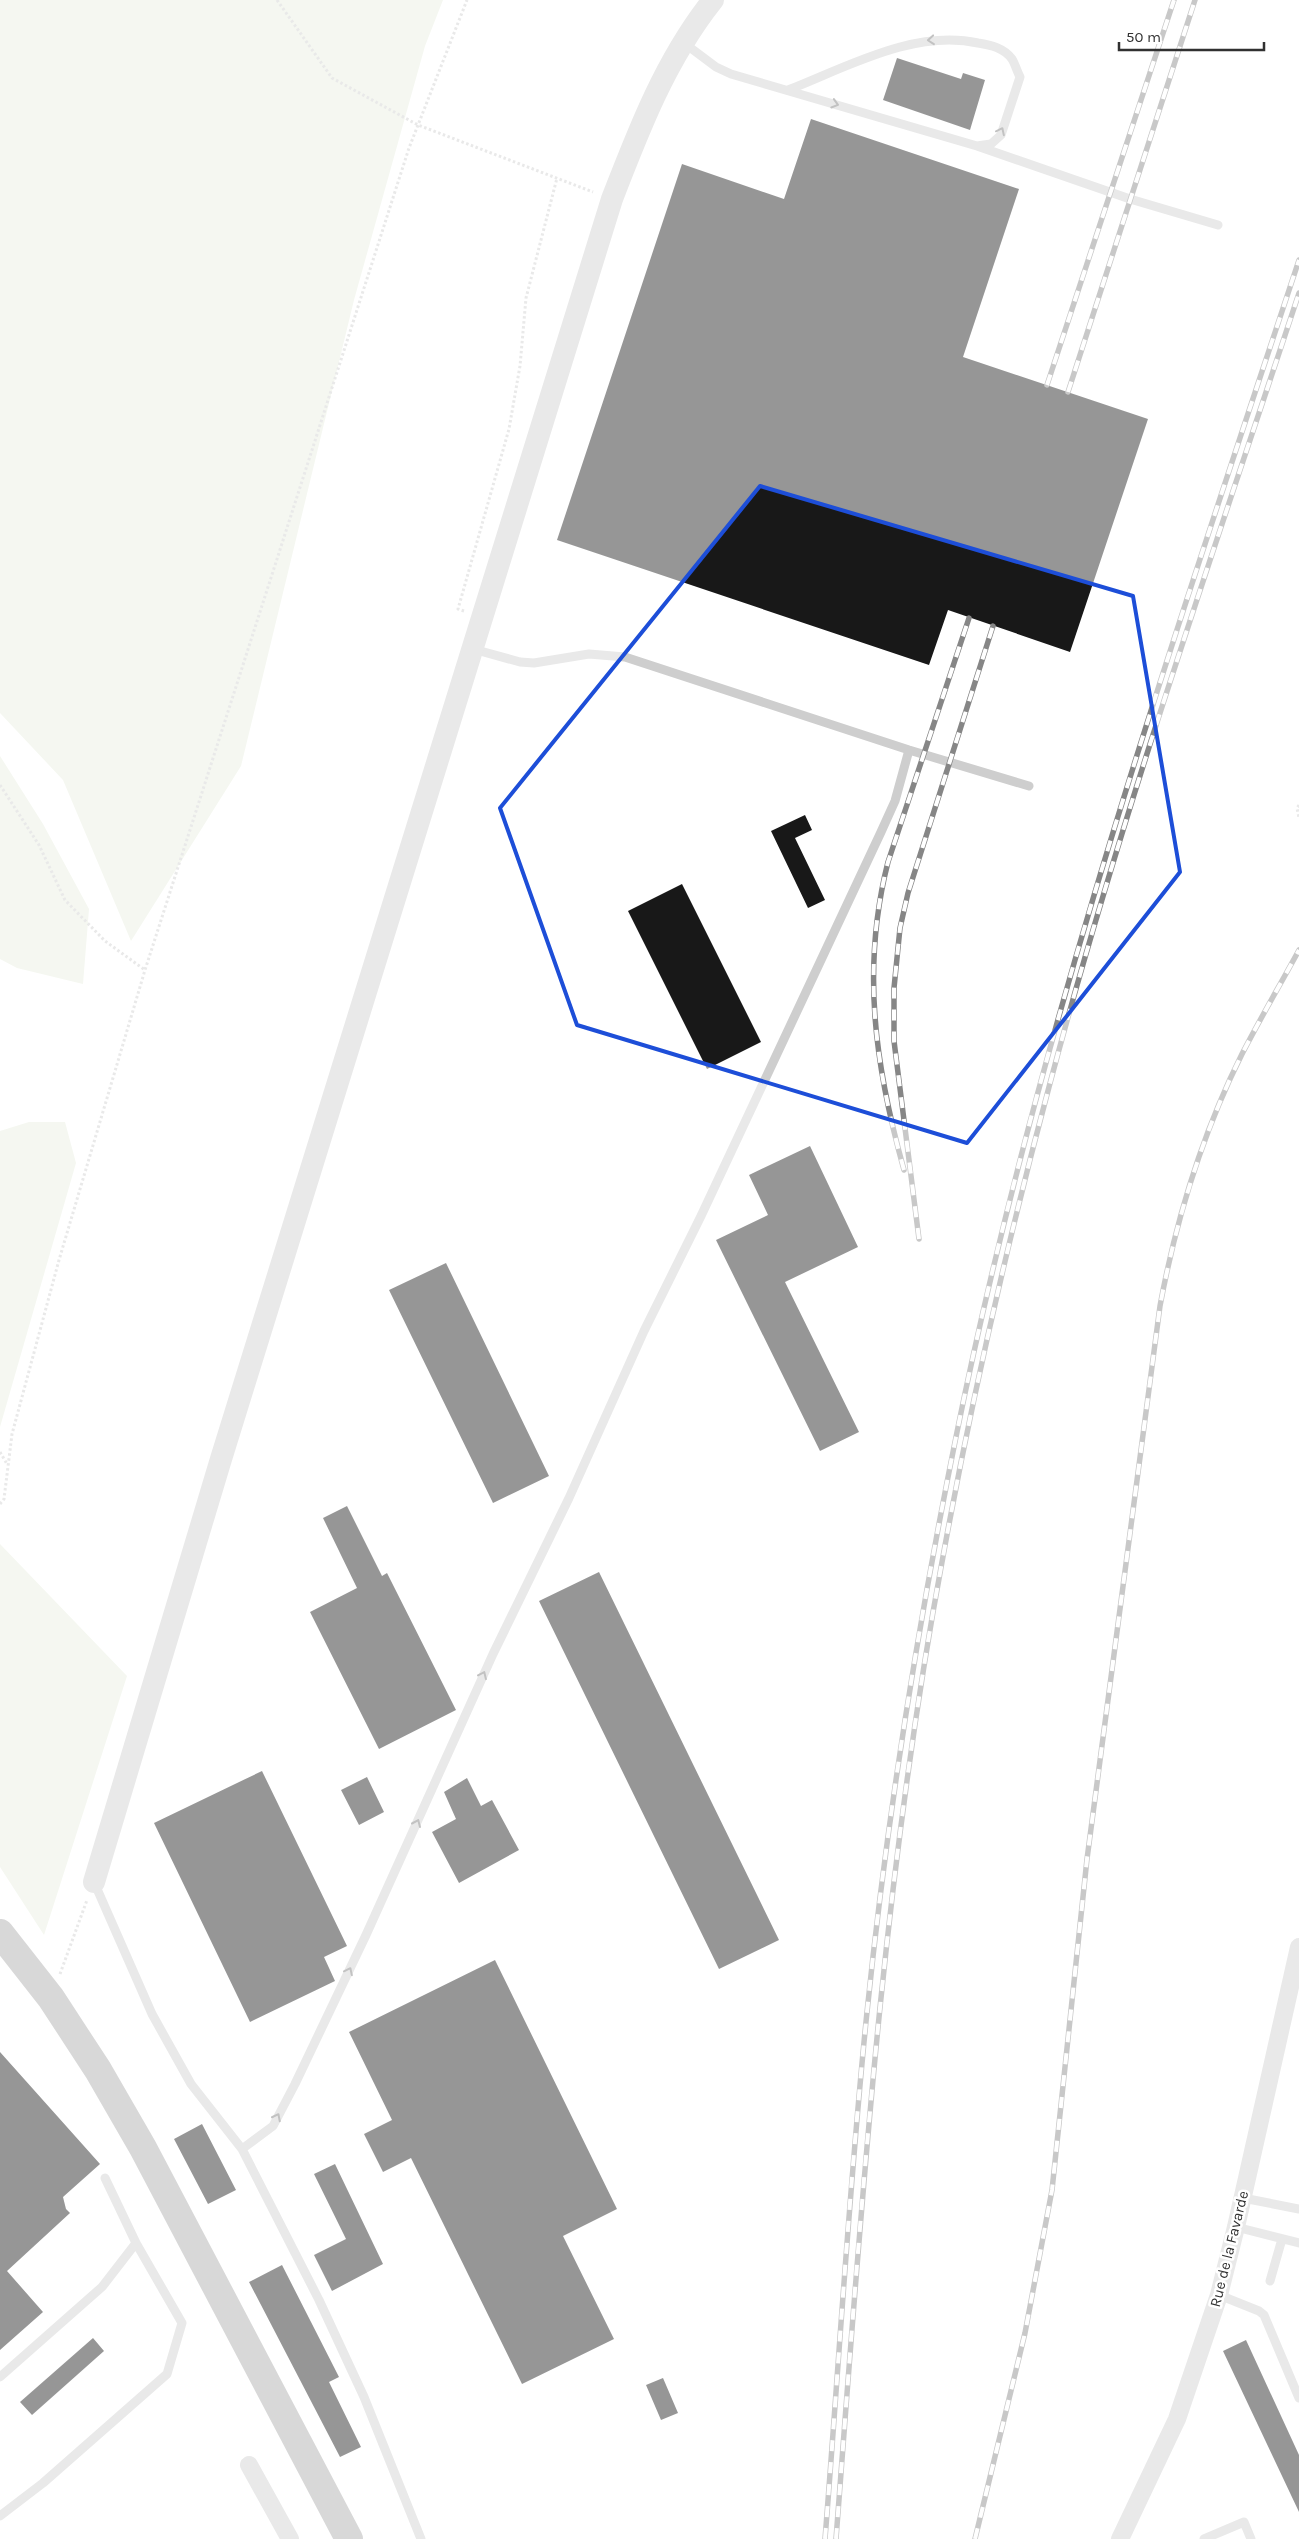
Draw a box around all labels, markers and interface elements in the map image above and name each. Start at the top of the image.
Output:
scale bar [1119,20,1264,52]
text: 50 m [1126,28,1161,46]
one-way arrow [927,35,935,46]
one-way arrow [830,99,838,109]
one-way arrow [995,127,1005,136]
one-way arrow [477,1671,488,1680]
one-way arrow [410,1819,421,1828]
one-way arrow [343,1967,353,1976]
one-way arrow [271,2113,281,2122]
street label: Rue de la Favarde [1206,2189,1252,2309]

